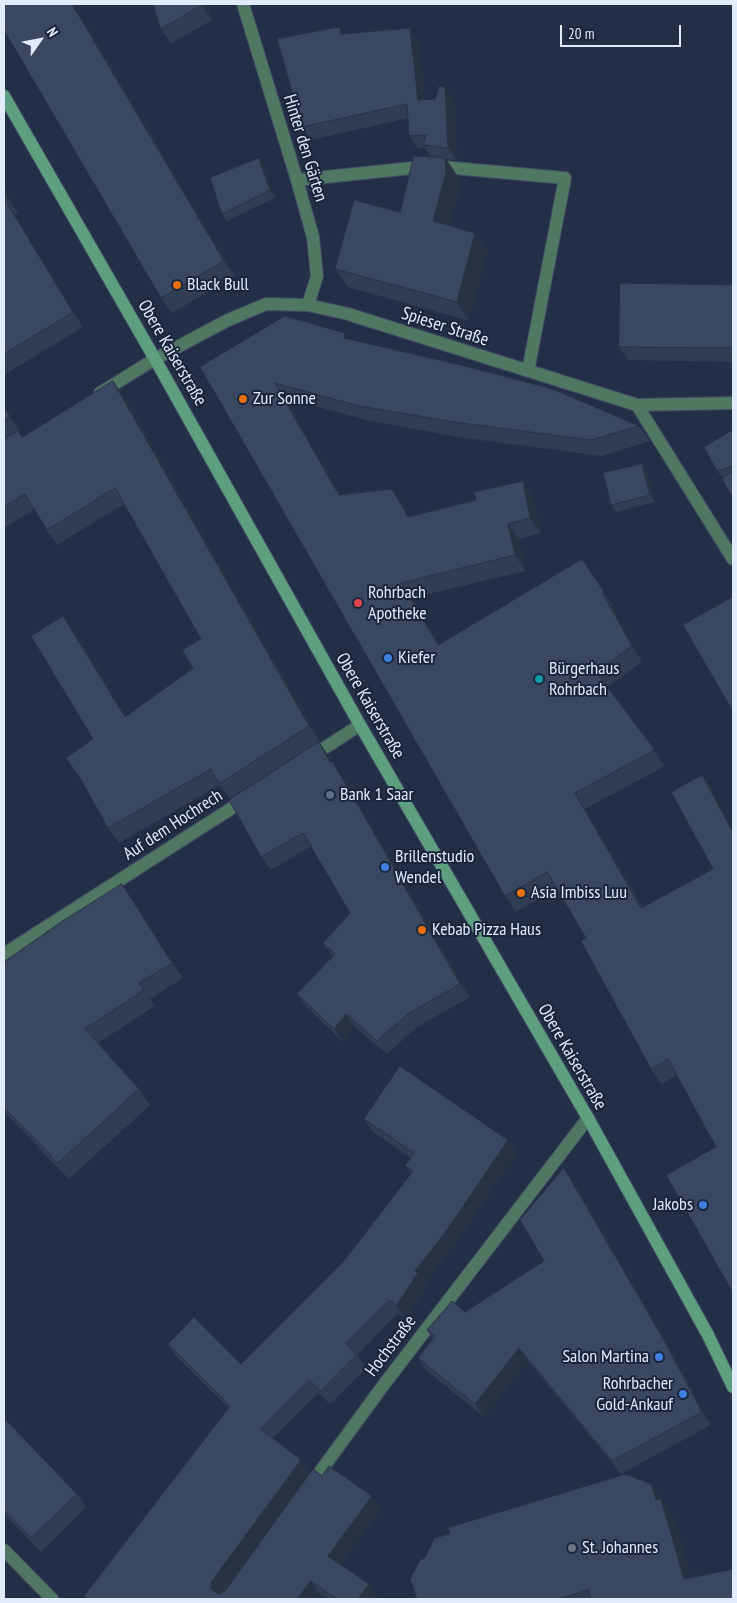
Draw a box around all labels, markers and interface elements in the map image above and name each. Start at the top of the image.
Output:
north arrow [15,15,65,65]
scale bar [562,15,683,47]
text: N [43,24,62,40]
text: 20 m [568,24,594,43]
street label: Hinter den Gärten [278,92,332,204]
place label: Black Bull [187,274,249,296]
marker: Black Bull [171,279,183,291]
street label: Obere Kaiserstraße [133,296,211,410]
street label: Spieser Straße [399,303,491,351]
place label: Zur Sonne [253,388,316,410]
marker: Zur Sonne [237,393,249,405]
place label: Rohrbach Apotheke [368,582,427,624]
marker: Rohrbach Apotheke [352,597,364,609]
place label: Kiefer [398,647,435,669]
street label: Obere Kaiserstraße [331,649,409,763]
marker: Kiefer [382,652,394,664]
place label: Bürgerhaus Rohrbach [549,658,619,701]
marker: Bürgerhaus Rohrbach [533,673,545,685]
place label: Bank 1 Saar [340,784,413,806]
street label: Auf dem Hochrech [119,785,227,865]
marker: Bank 1 Saar [324,789,336,801]
place label: Brillenstudio Wendel [395,846,474,889]
marker: Brillenstudio Wendel [379,861,391,873]
place label: Asia Imbiss Luu [531,882,627,904]
marker: Asia Imbiss Luu [515,887,527,899]
place label: Kebab Pizza Haus [432,919,541,941]
marker: Kebab Pizza Haus [416,924,428,936]
street label: Obere Kaiserstraße [533,1000,611,1114]
place label: Jakobs [653,1194,693,1216]
marker: Jakobs [697,1199,709,1211]
street label: Hochstraße [361,1311,421,1381]
place label: Salon Martina [562,1346,649,1368]
marker: Salon Martina [653,1351,665,1363]
place label: Rohrbacher Gold-Ankauf [596,1373,673,1416]
marker: Rohrbacher Gold-Ankauf [677,1388,689,1400]
place label: St. Johannes [582,1537,658,1559]
marker: St. Johannes [566,1542,578,1554]

